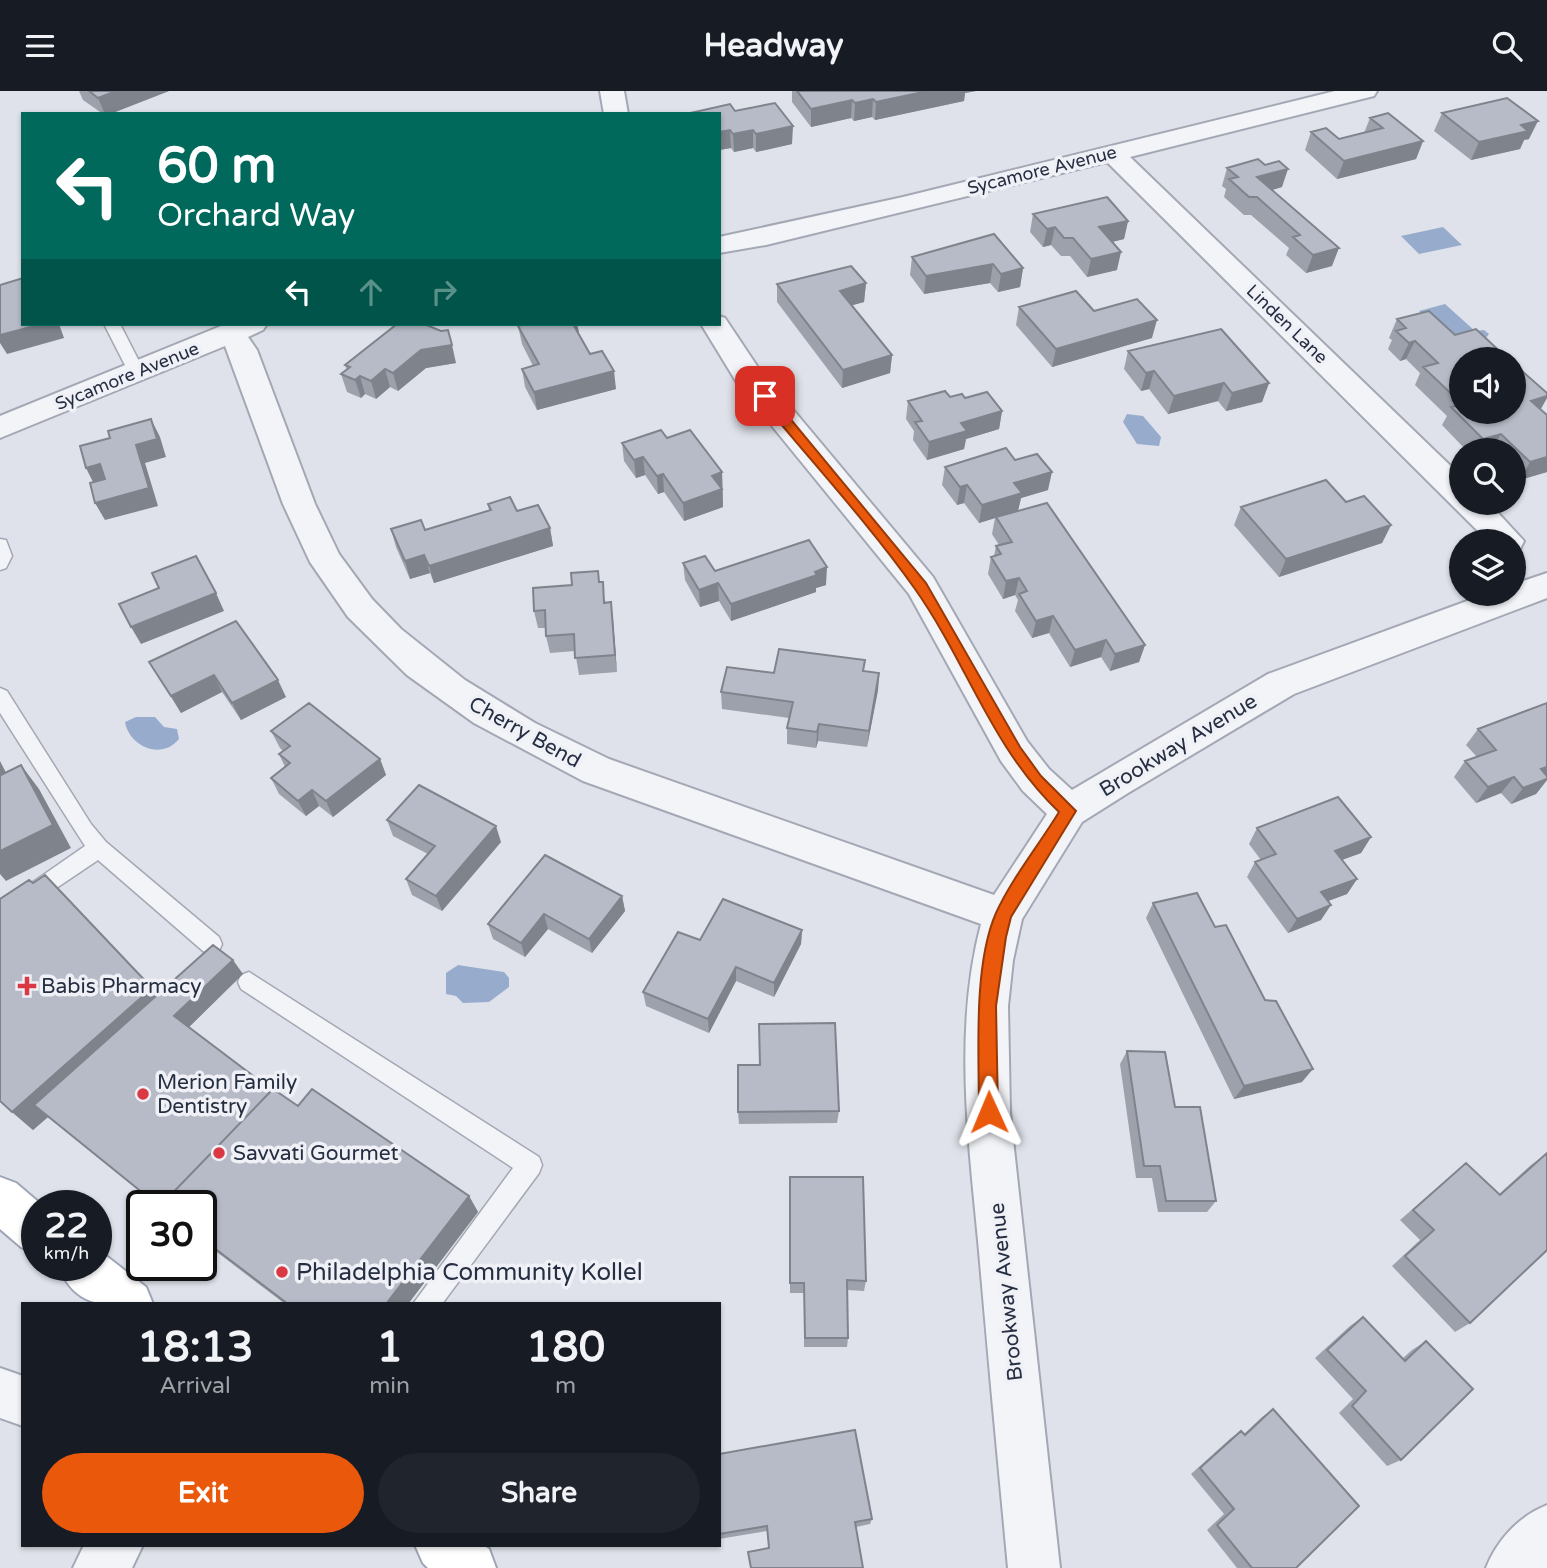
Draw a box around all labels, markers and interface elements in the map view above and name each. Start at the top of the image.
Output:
icon: menu [21,27,59,65]
text: Headway [703,27,844,65]
icon: search [1488,27,1526,65]
text: 60 m [157,137,276,196]
icon: left [42,140,133,231]
street label: Sycamore Avenue [965,141,1119,199]
text: Orchard Way [157,197,355,235]
icon: left [279,273,317,311]
icon: ahead [352,273,390,311]
icon: right [425,273,463,311]
street label: Linden Lane [1242,280,1332,368]
street label: Sycamore Avenue [52,337,202,415]
map controls [1449,347,1526,606]
button: sound [1449,347,1526,424]
pin [735,366,795,426]
icon: arrive [746,377,784,415]
button: search [1449,438,1526,515]
button: layers [1449,529,1526,606]
street label: Brookway Avenue [1095,689,1262,802]
street label: Cherry Bend [464,691,585,774]
place label: Babis Pharmacy [41,974,202,999]
marker: Babis Pharmacy [19,978,35,994]
place label: Merion Family Dentistry [157,1070,297,1119]
position arrow [952,1075,1026,1149]
marker: Merion Family Dentistry [135,1086,151,1102]
place label: Savvati Gourmet [233,1141,399,1166]
marker: Savvati Gourmet [211,1145,227,1161]
speed limit sign: 30 [126,1190,217,1281]
street label: Brookway Avenue [985,1201,1028,1382]
text: 22 [45,1205,88,1247]
text: km/h [44,1242,89,1264]
place label: Philadelphia Community Kollel [296,1258,643,1287]
marker: Philadelphia Community Kollel [274,1264,290,1280]
text: 18:13 [137,1322,253,1373]
text: 1 [376,1322,403,1373]
text: 180 [526,1322,605,1373]
text: Arrival [160,1372,231,1400]
text: min [369,1372,410,1400]
text: m [555,1372,576,1400]
button: Exit [42,1453,364,1533]
button: Share [378,1453,700,1533]

